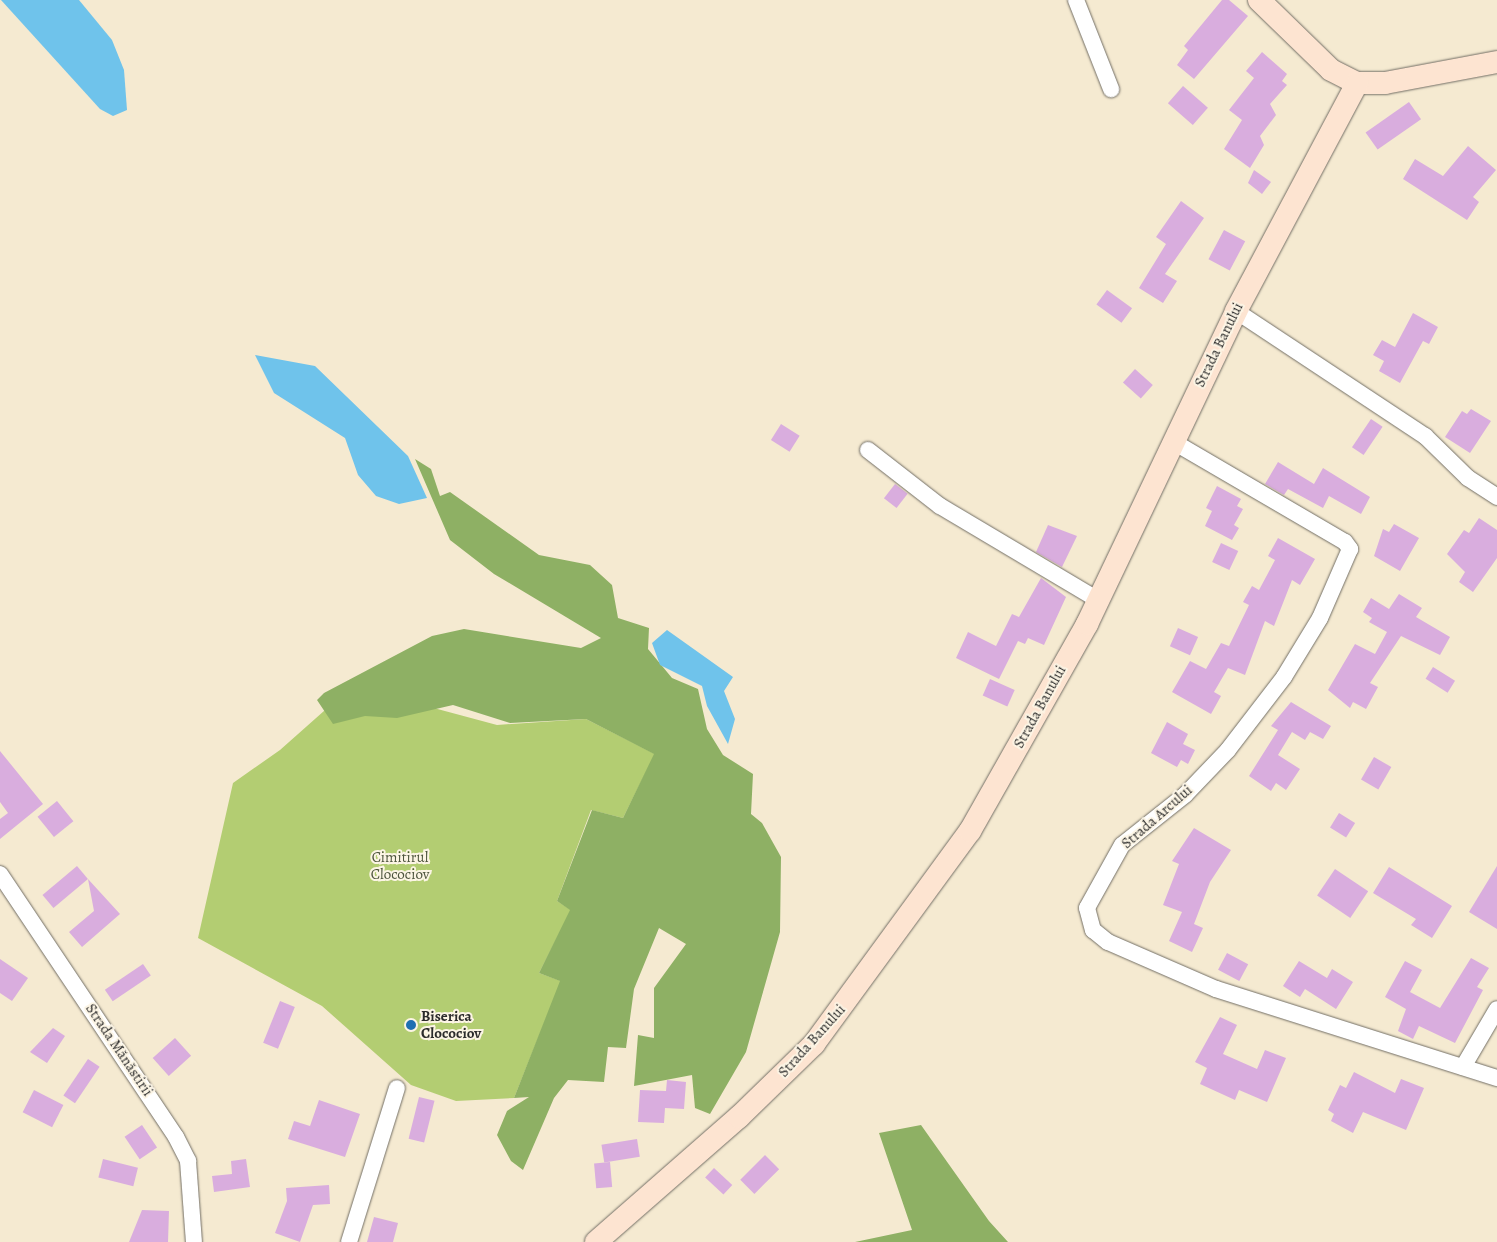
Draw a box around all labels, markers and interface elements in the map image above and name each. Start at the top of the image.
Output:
street label: Strada Banului [1191,300,1247,390]
street label: Strada Banului [1010,662,1070,752]
street label: Strada Arcului [1118,781,1196,853]
park label: Cimitirul Clocociov [371,848,429,883]
street label: Strada Mănăstirii [81,1000,157,1100]
street label: Strada Banului [775,1001,849,1081]
place label: Biserica Clocociov [421,1007,481,1042]
marker: Biserica Clocociov [405,1019,417,1031]

